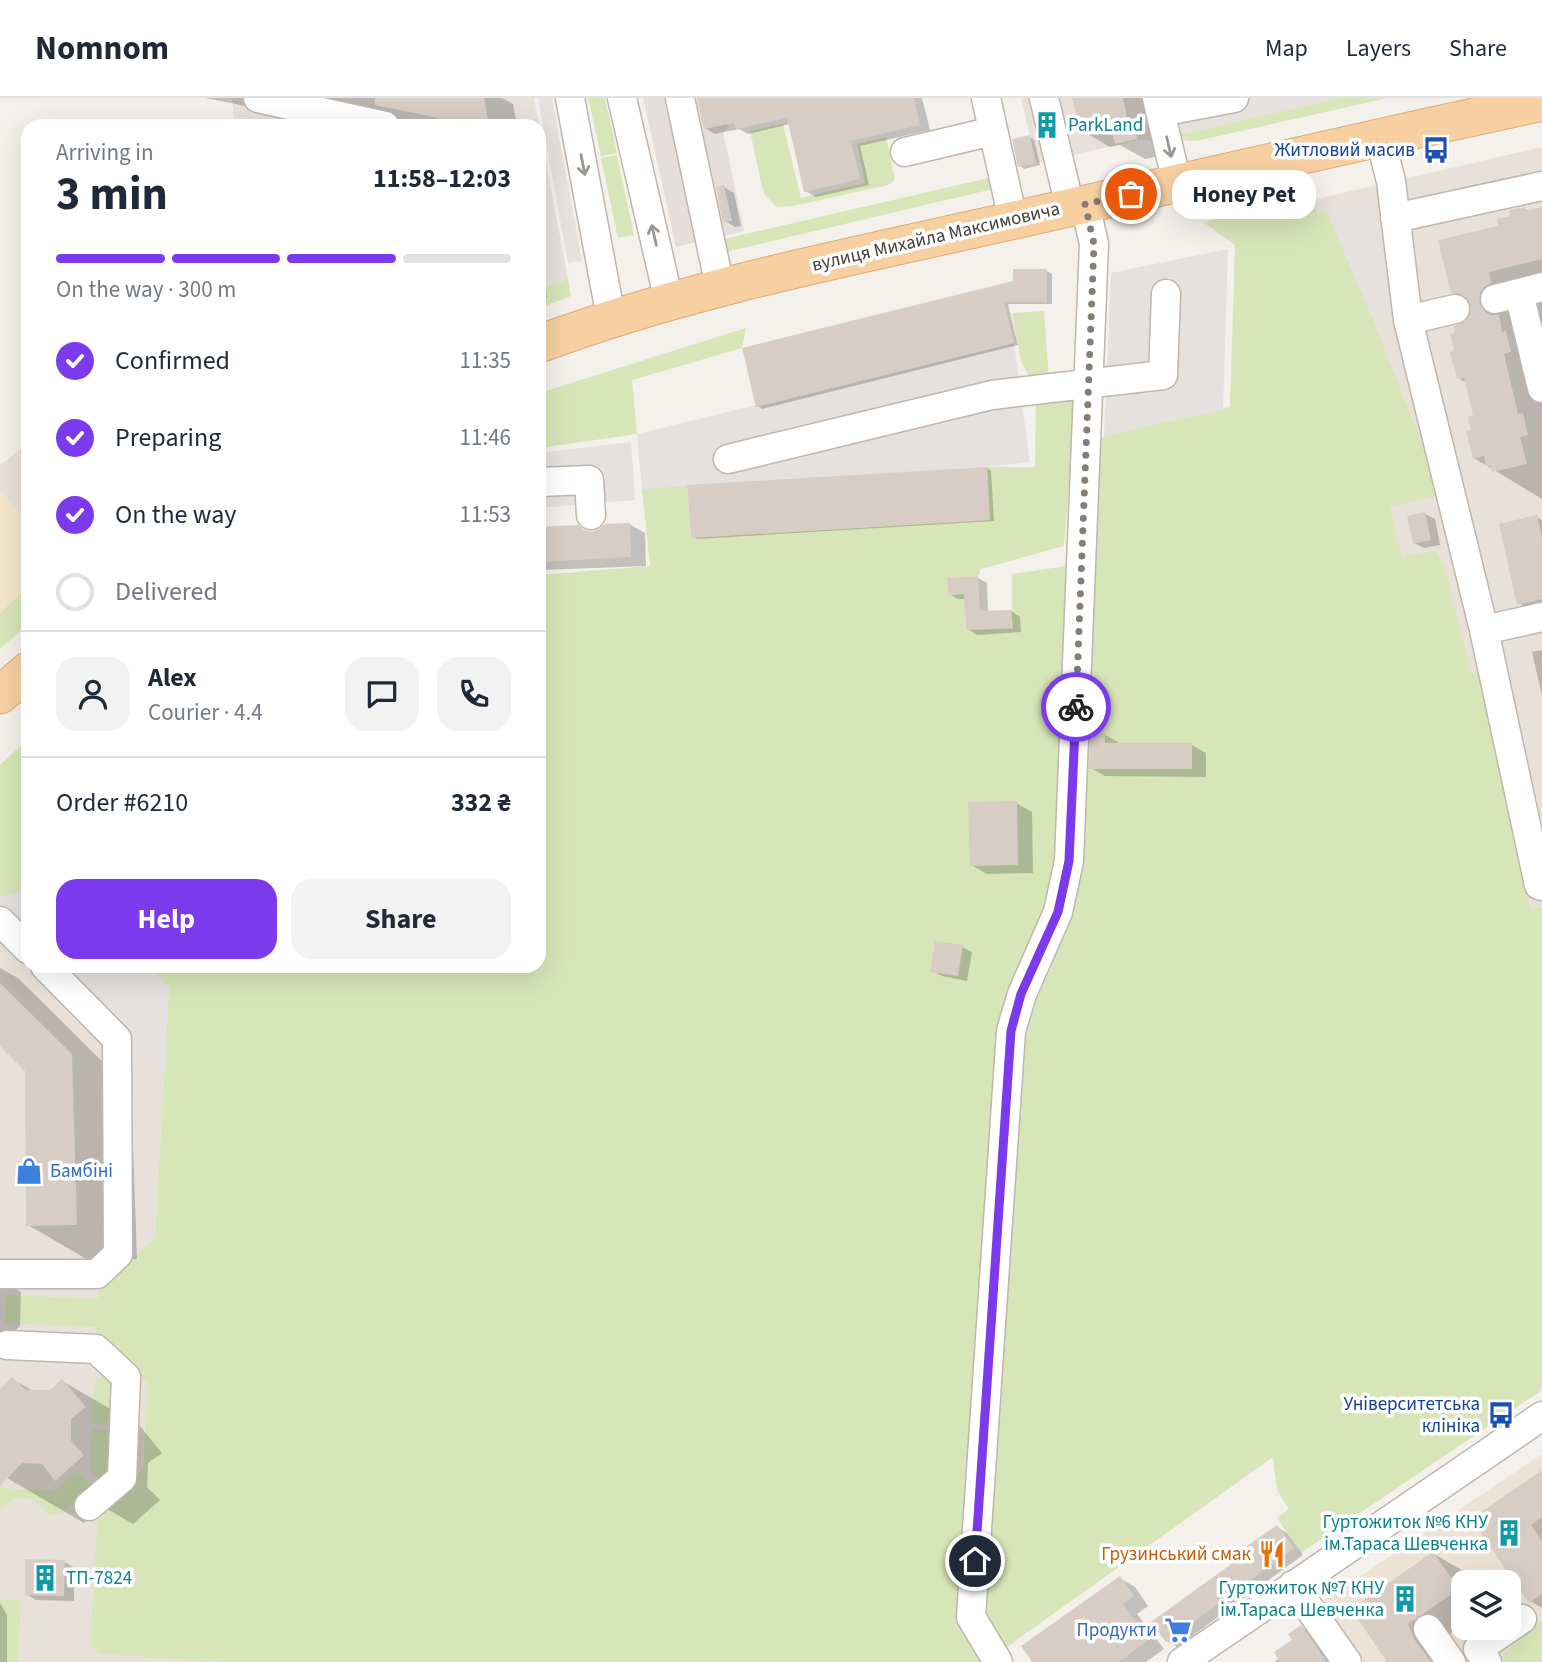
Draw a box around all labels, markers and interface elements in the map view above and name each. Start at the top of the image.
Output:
text: Nomnom [35,25,169,72]
text: Map [1265,31,1308,66]
text: Layers [1346,31,1411,66]
text: Share [1449,31,1507,66]
building icon: ParkLand [1032,110,1062,140]
place label: ParkLand [1068,112,1143,139]
one-way arrow [1162,135,1176,158]
bus stop icon: Житловий масив [1421,135,1451,165]
text: Arriving in [56,136,154,169]
place label: Житловий масив [1275,137,1415,164]
one-way arrow [576,153,590,176]
text: 11:58–12:03 [373,160,511,197]
text: 3 min [56,162,168,227]
pin [1101,164,1161,224]
callout: Honey Pet [1173,170,1316,218]
icon: bag [1112,175,1150,213]
text: Honey Pet [1192,178,1296,211]
street label: вулиця Михайла Максимовича [809,195,1063,279]
one-way arrow [646,224,660,247]
text: On the way · 300 m [56,273,236,306]
icon: check [56,342,94,380]
text: Confirmed [115,342,230,379]
text: 11:35 [460,344,511,377]
icon: check [56,419,94,457]
text: Preparing [115,419,221,456]
text: 11:46 [460,421,511,454]
icon: check [56,496,94,534]
text: On the way [115,496,236,533]
text: 11:53 [460,498,511,531]
text: Delivered [115,573,218,610]
button: person [56,657,130,731]
button: chat [345,657,419,731]
button: phone [437,657,511,731]
text: Alex [148,659,197,696]
courier [1041,672,1111,742]
icon: bike [1057,688,1095,726]
text: Courier · 4.4 [148,696,263,729]
text: Order #6210 [56,784,188,821]
text: 332 ₴ [451,784,511,821]
button: Help [56,879,277,959]
button: Share [291,879,511,959]
shop icon: Бамбіні [14,1156,44,1186]
place label: Бамбіні [50,1158,113,1185]
place label: Університетська клініка [1343,1391,1480,1440]
bus stop icon: Університетська клініка [1486,1400,1516,1430]
place label: Гуртожиток №6 КНУ ім.Тараса Шевченка [1322,1509,1488,1558]
building icon: Гуртожиток №6 КНУ ім.Тараса Шевченка [1494,1518,1524,1548]
pin [945,1531,1005,1591]
restaurant icon: Грузинський смак [1257,1539,1287,1569]
place label: Грузинський смак [1101,1541,1252,1568]
icon: home [956,1542,994,1580]
building icon: ТП-7824 [30,1563,60,1593]
place label: ТП-7824 [66,1565,132,1592]
map controls [1451,1570,1521,1640]
button: layers [1451,1570,1521,1640]
place label: Гуртожиток №7 КНУ ім.Тараса Шевченка [1218,1575,1384,1624]
building icon: Гуртожиток №7 КНУ ім.Тараса Шевченка [1390,1584,1420,1614]
supermarket icon: Продукти [1163,1615,1193,1645]
place label: Продукти [1076,1617,1157,1644]

